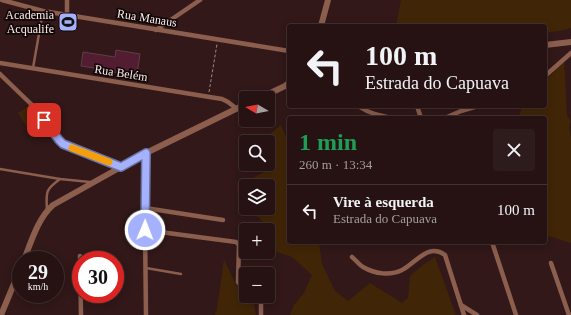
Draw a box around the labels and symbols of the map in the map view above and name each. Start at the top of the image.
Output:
street label: Rua Manaus [116,6,178,30]
place label: Academia Acqualife [5,8,55,36]
sports icon: Academia Acqualife [57,11,79,33]
street label: Rua Belém [93,62,149,84]
north arrow [239,91,275,127]
pin [27,103,61,137]
position arrow [124,209,166,251]
speed limit sign: 30 [72,251,124,303]

